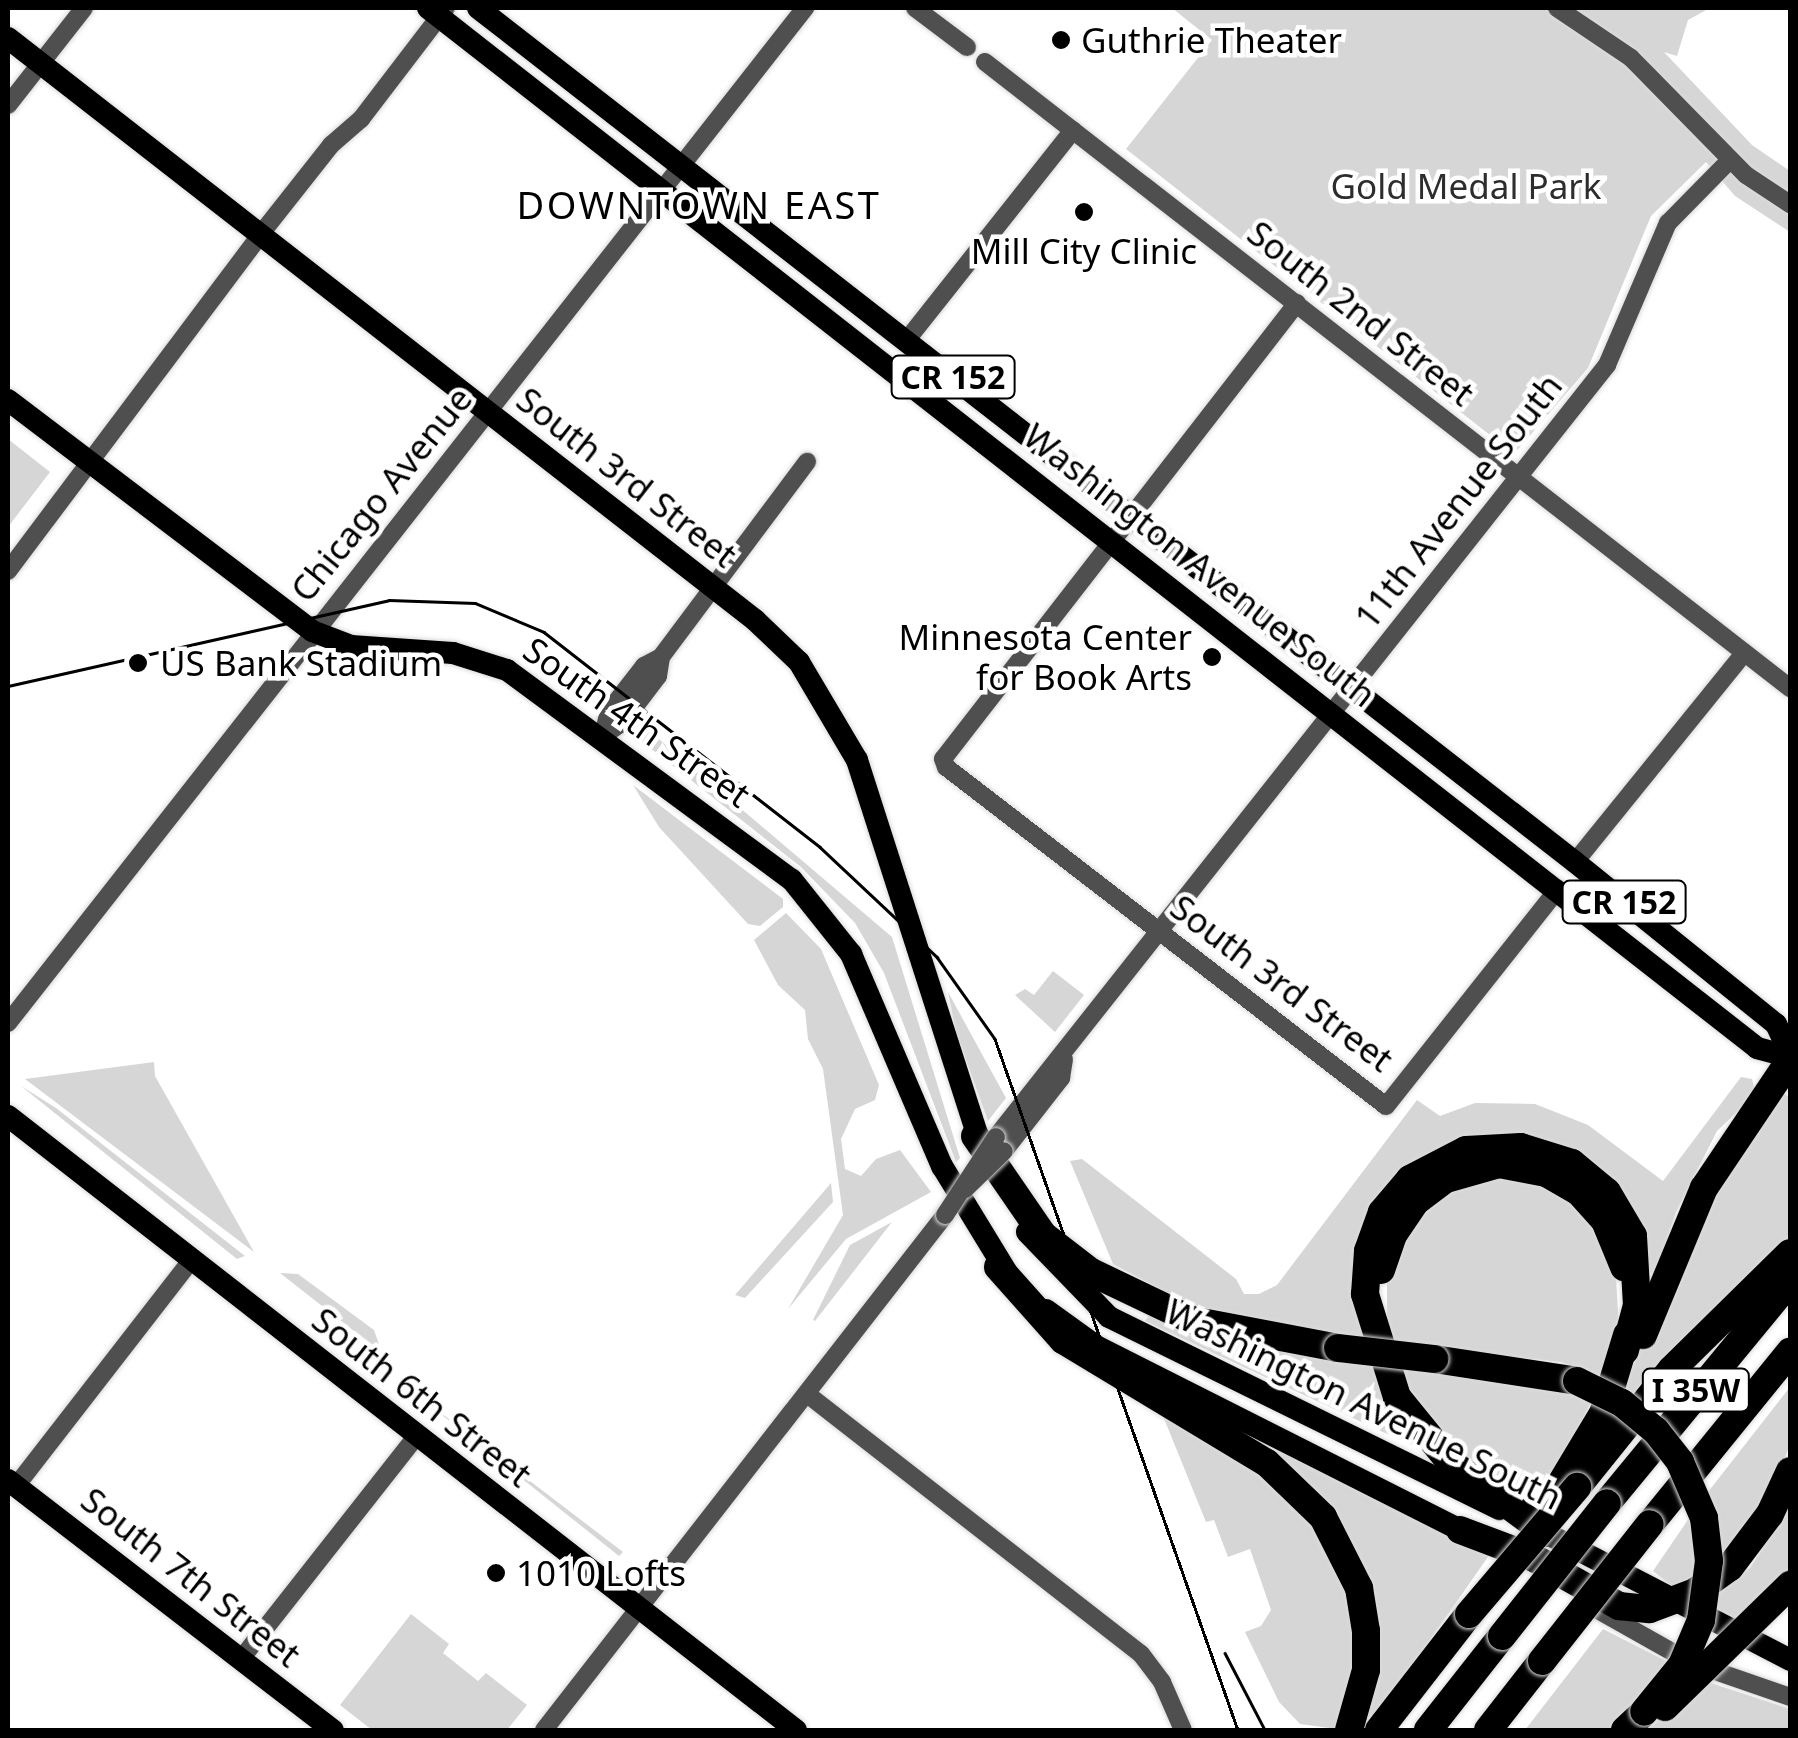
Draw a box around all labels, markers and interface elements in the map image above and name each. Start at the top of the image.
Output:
place label: Guthrie Theater [1081,19,1342,61]
marker: Guthrie Theater [1050,29,1072,51]
park label: Gold Medal Park [1330,165,1602,207]
district label: DOWNTOWN EAST [517,182,881,228]
marker: Mill City Clinic [1071,199,1097,225]
street label: South 2nd Street [1240,212,1482,414]
place label: Mill City Clinic [971,230,1197,272]
road number: CR 152 [890,350,1016,404]
street label: 11th Avenue South [1346,365,1570,637]
street label: Chicago Avenue [282,378,480,610]
street label: South 3rd Street [509,378,745,576]
street label: Washington Avenue South [1016,415,1384,715]
place label: Minnesota Center for Book Arts [899,616,1192,698]
street label: South 4th Street [516,628,758,816]
place label: US Bank Stadium [160,642,442,684]
marker: Minnesota Center for Book Arts [1201,646,1223,668]
marker: US Bank Stadium [125,650,151,676]
road number: CR 152 [1562,875,1686,929]
street label: South 3rd Street [1163,886,1401,1080]
street label: Washington Avenue South [1159,1290,1569,1518]
street label: South 6th Street [304,1298,540,1496]
road number: I 35W [1641,1363,1751,1417]
street label: South 7th Street [73,1478,309,1676]
place label: 1010 Lofts [516,1552,686,1594]
marker: 1010 Lofts [485,1562,507,1584]

